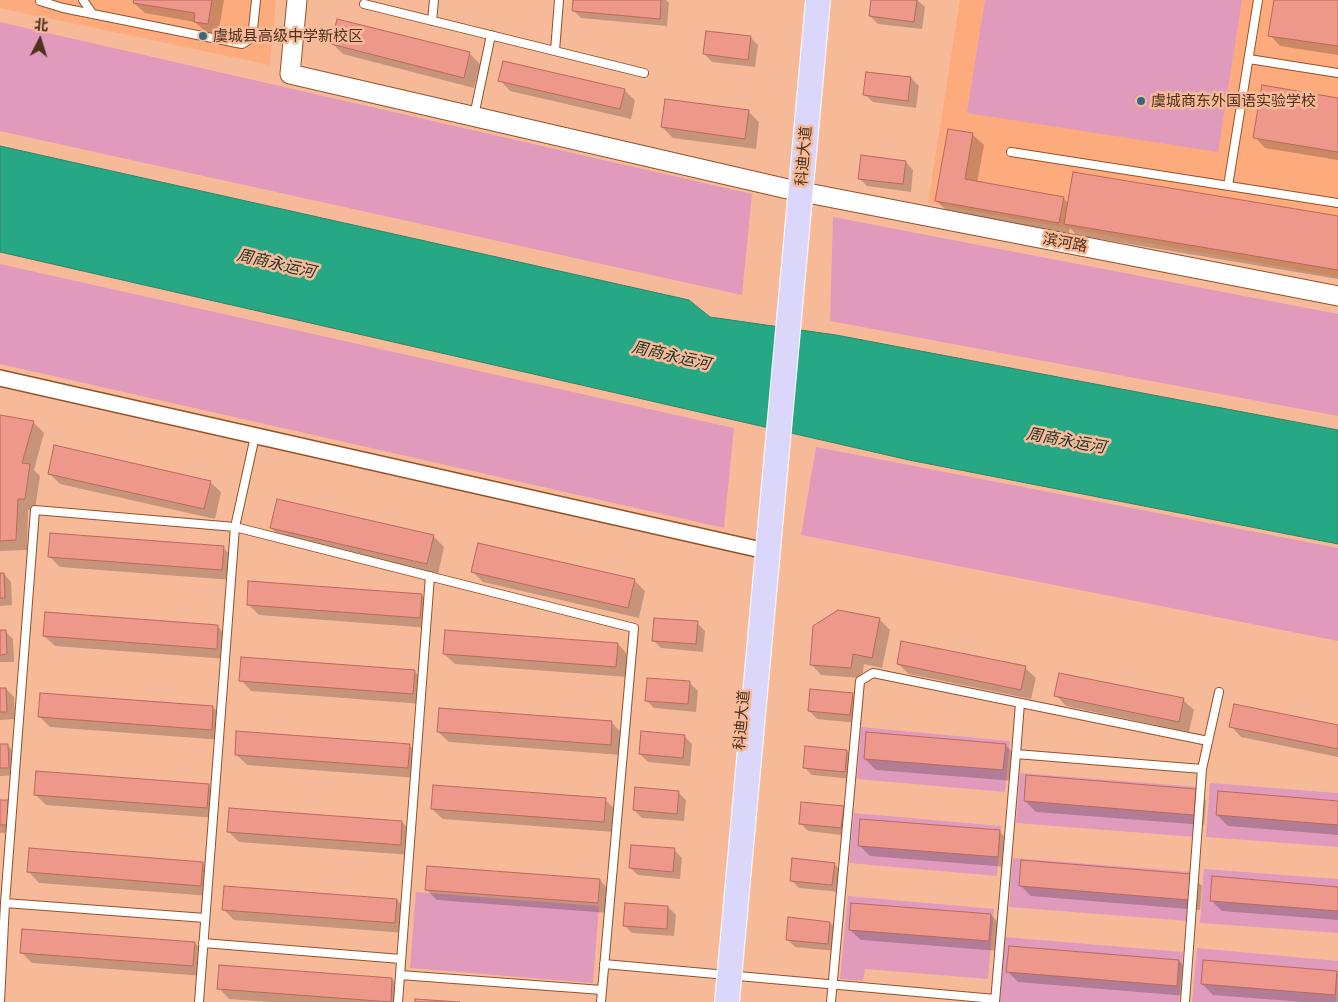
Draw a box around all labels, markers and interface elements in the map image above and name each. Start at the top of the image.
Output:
north arrow [15,15,65,65]
text: 北 [34,15,49,34]
place label: 虞城县高级中学新校区 [213,27,363,45]
marker: 虞城县高级中学新校区 [197,30,209,42]
place label: 虞城商东外国语实验学校 [1151,92,1316,110]
marker: 虞城商东外国语实验学校 [1135,95,1147,107]
street label: 科迪大道 [792,125,816,187]
street label: 滨河路 [1041,230,1089,256]
water label: 周商永运河 [235,246,317,282]
water label: 周商永运河 [630,338,712,374]
water label: 周商永运河 [1025,425,1107,457]
street label: 科迪大道 [730,689,754,751]

